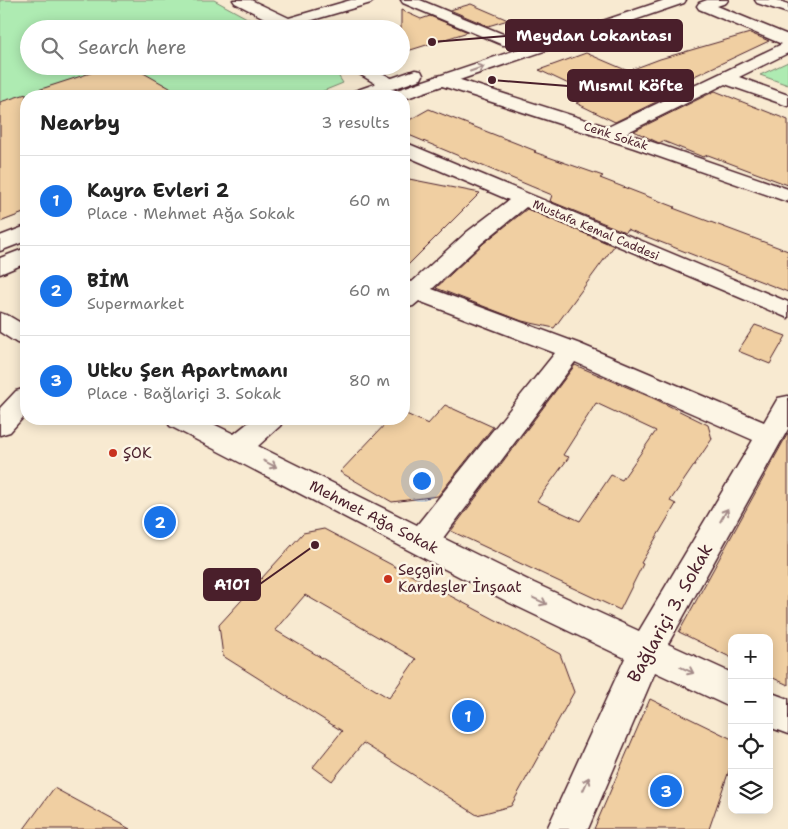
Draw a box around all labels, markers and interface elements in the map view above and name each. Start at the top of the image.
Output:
search box [20,20,410,75]
callout: Meydan Lokantası [506,20,682,51]
text: Meydan Lokantası [516,25,672,46]
icon: search [38,34,66,62]
text: Search here [78,35,187,60]
one-way arrow [468,63,484,73]
callout: Mısmıl Köfte [568,70,693,101]
text: Mısmıl Köfte [579,75,684,96]
text: Nearby [40,109,120,137]
text: 3 results [321,112,390,133]
street label: Cenk Sokak [582,118,650,154]
text: Kayra Evleri 2 [87,178,229,203]
text: 1 [52,190,60,211]
text: 60 m [349,190,390,211]
street label: Mustafa Kemal Caddesi [530,196,662,264]
text: Place · Mehmet Ağa Sokak [87,203,295,224]
text: BİM [87,268,129,293]
text: 2 [50,280,62,301]
text: 60 m [349,280,390,301]
text: Supermarket [87,293,184,314]
text: Utku Şen Apartmanı [87,358,288,383]
text: 3 [50,370,62,391]
text: 80 m [349,370,390,391]
text: Place · Bağlariçi 3. Sokak [87,383,281,404]
place label: ŞOK [123,443,152,463]
marker: ŞOK [107,447,119,459]
one-way arrow [262,460,277,469]
your location [409,468,435,494]
street label: Mehmet Ağa Sokak [306,476,442,558]
pin: 2 [144,503,176,541]
one-way arrow [719,509,729,523]
street label: Bağlariçi 3. Sokak [622,539,718,687]
place label: Seçgin Kardeşler İnşaat [398,560,522,597]
callout: A101 [204,569,260,600]
marker: Seçgin Kardeşler İnşaat [382,573,394,585]
text: A101 [214,574,250,595]
one-way arrow [532,597,547,606]
map controls [728,634,773,814]
button: + [728,634,773,679]
one-way arrow [679,666,694,675]
button: − [728,679,773,724]
pin: 1 [452,697,484,735]
button: locate [728,724,773,769]
button: layers [728,769,773,814]
pin: 3 [650,772,682,810]
one-way arrow [582,777,592,792]

